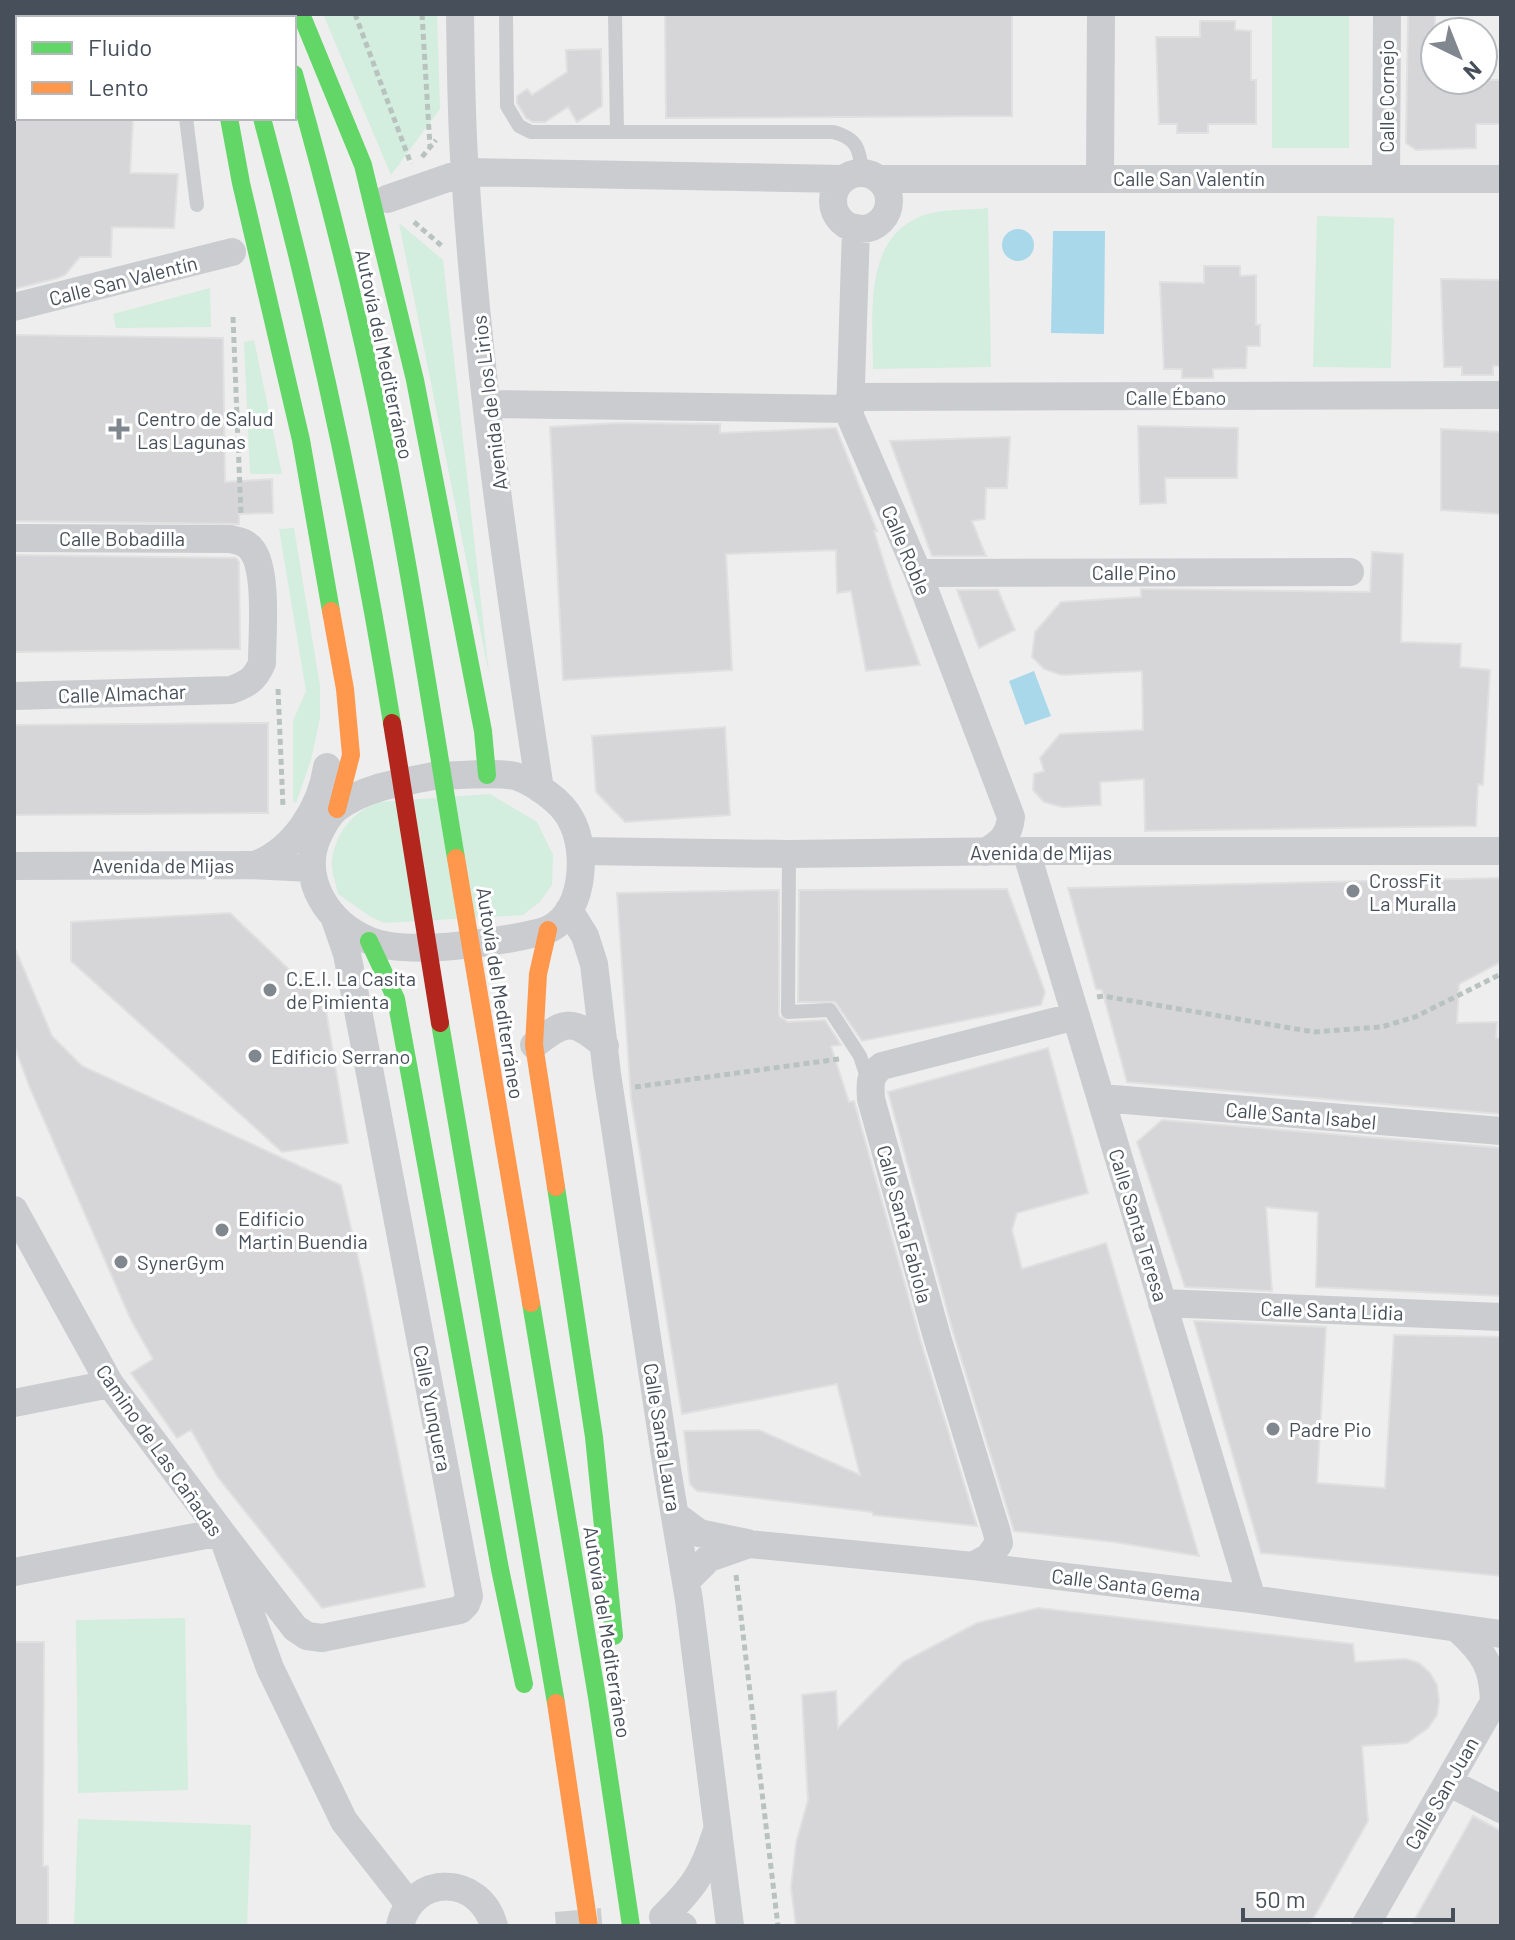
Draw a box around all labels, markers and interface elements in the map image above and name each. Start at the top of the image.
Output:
legend [16,16,296,120]
north arrow [1419,16,1499,96]
text: Fluido [88,32,152,61]
street label: Calle Cornejo [1374,39,1398,153]
text: N [1459,57,1488,86]
text: Lento [88,72,149,101]
street label: Calle San Valentín [1113,166,1265,190]
street label: Autovía del Mediterráneo [351,247,419,461]
street label: Calle San Valentín [46,250,200,310]
street label: Avenida de los Lirios [466,314,512,492]
street label: Calle Ébano [1126,385,1226,409]
place label: Centro de Salud Las Lagunas [137,406,274,453]
marker: Centro de Salud Las Lagunas [108,418,130,440]
street label: Calle Roble [877,501,937,599]
street label: Calle Bobadilla [59,526,185,550]
street label: Calle Pino [1092,560,1176,584]
street label: Calle Almachar [57,679,187,707]
street label: Avenida de Mijas [970,840,1112,864]
street label: Avenida de Mijas [92,853,234,877]
place label: CrossFit La Muralla [1369,868,1456,915]
marker: CrossFit La Muralla [1344,882,1362,900]
street label: Autovía del Mediterráneo [472,885,530,1101]
place label: C.E.I. La Casita de Pimienta [286,966,416,1013]
marker: C.E.I. La Casita de Pimienta [261,981,279,999]
place label: Edificio Serrano [271,1044,410,1068]
marker: Edificio Serrano [246,1047,264,1065]
street label: Calle Santa Isabel [1225,1096,1377,1134]
street label: Calle Santa Fabiola [872,1142,938,1306]
street label: Calle Santa Teresa [1104,1146,1174,1304]
place label: Edificio Martin Buendia [238,1206,368,1253]
marker: Edificio Martin Buendia [213,1221,231,1239]
place label: SynerGym [137,1250,225,1274]
marker: SynerGym [112,1253,130,1271]
street label: Calle Santa Lidia [1260,1296,1404,1324]
street label: Calle Yunquera [409,1343,457,1473]
street label: Camino de Las Cañadas [92,1359,228,1541]
street label: Calle Santa Laura [639,1361,687,1513]
place label: Padre Pio [1289,1417,1372,1441]
marker: Padre Pio [1264,1420,1282,1438]
street label: Autovía del Mediterráneo [579,1524,637,1740]
street label: Calle Santa Gema [1050,1563,1202,1605]
street label: Calle San Juan [1399,1732,1483,1854]
scale bar [1243,1872,1453,1922]
text: 50 m [1255,1884,1306,1913]

